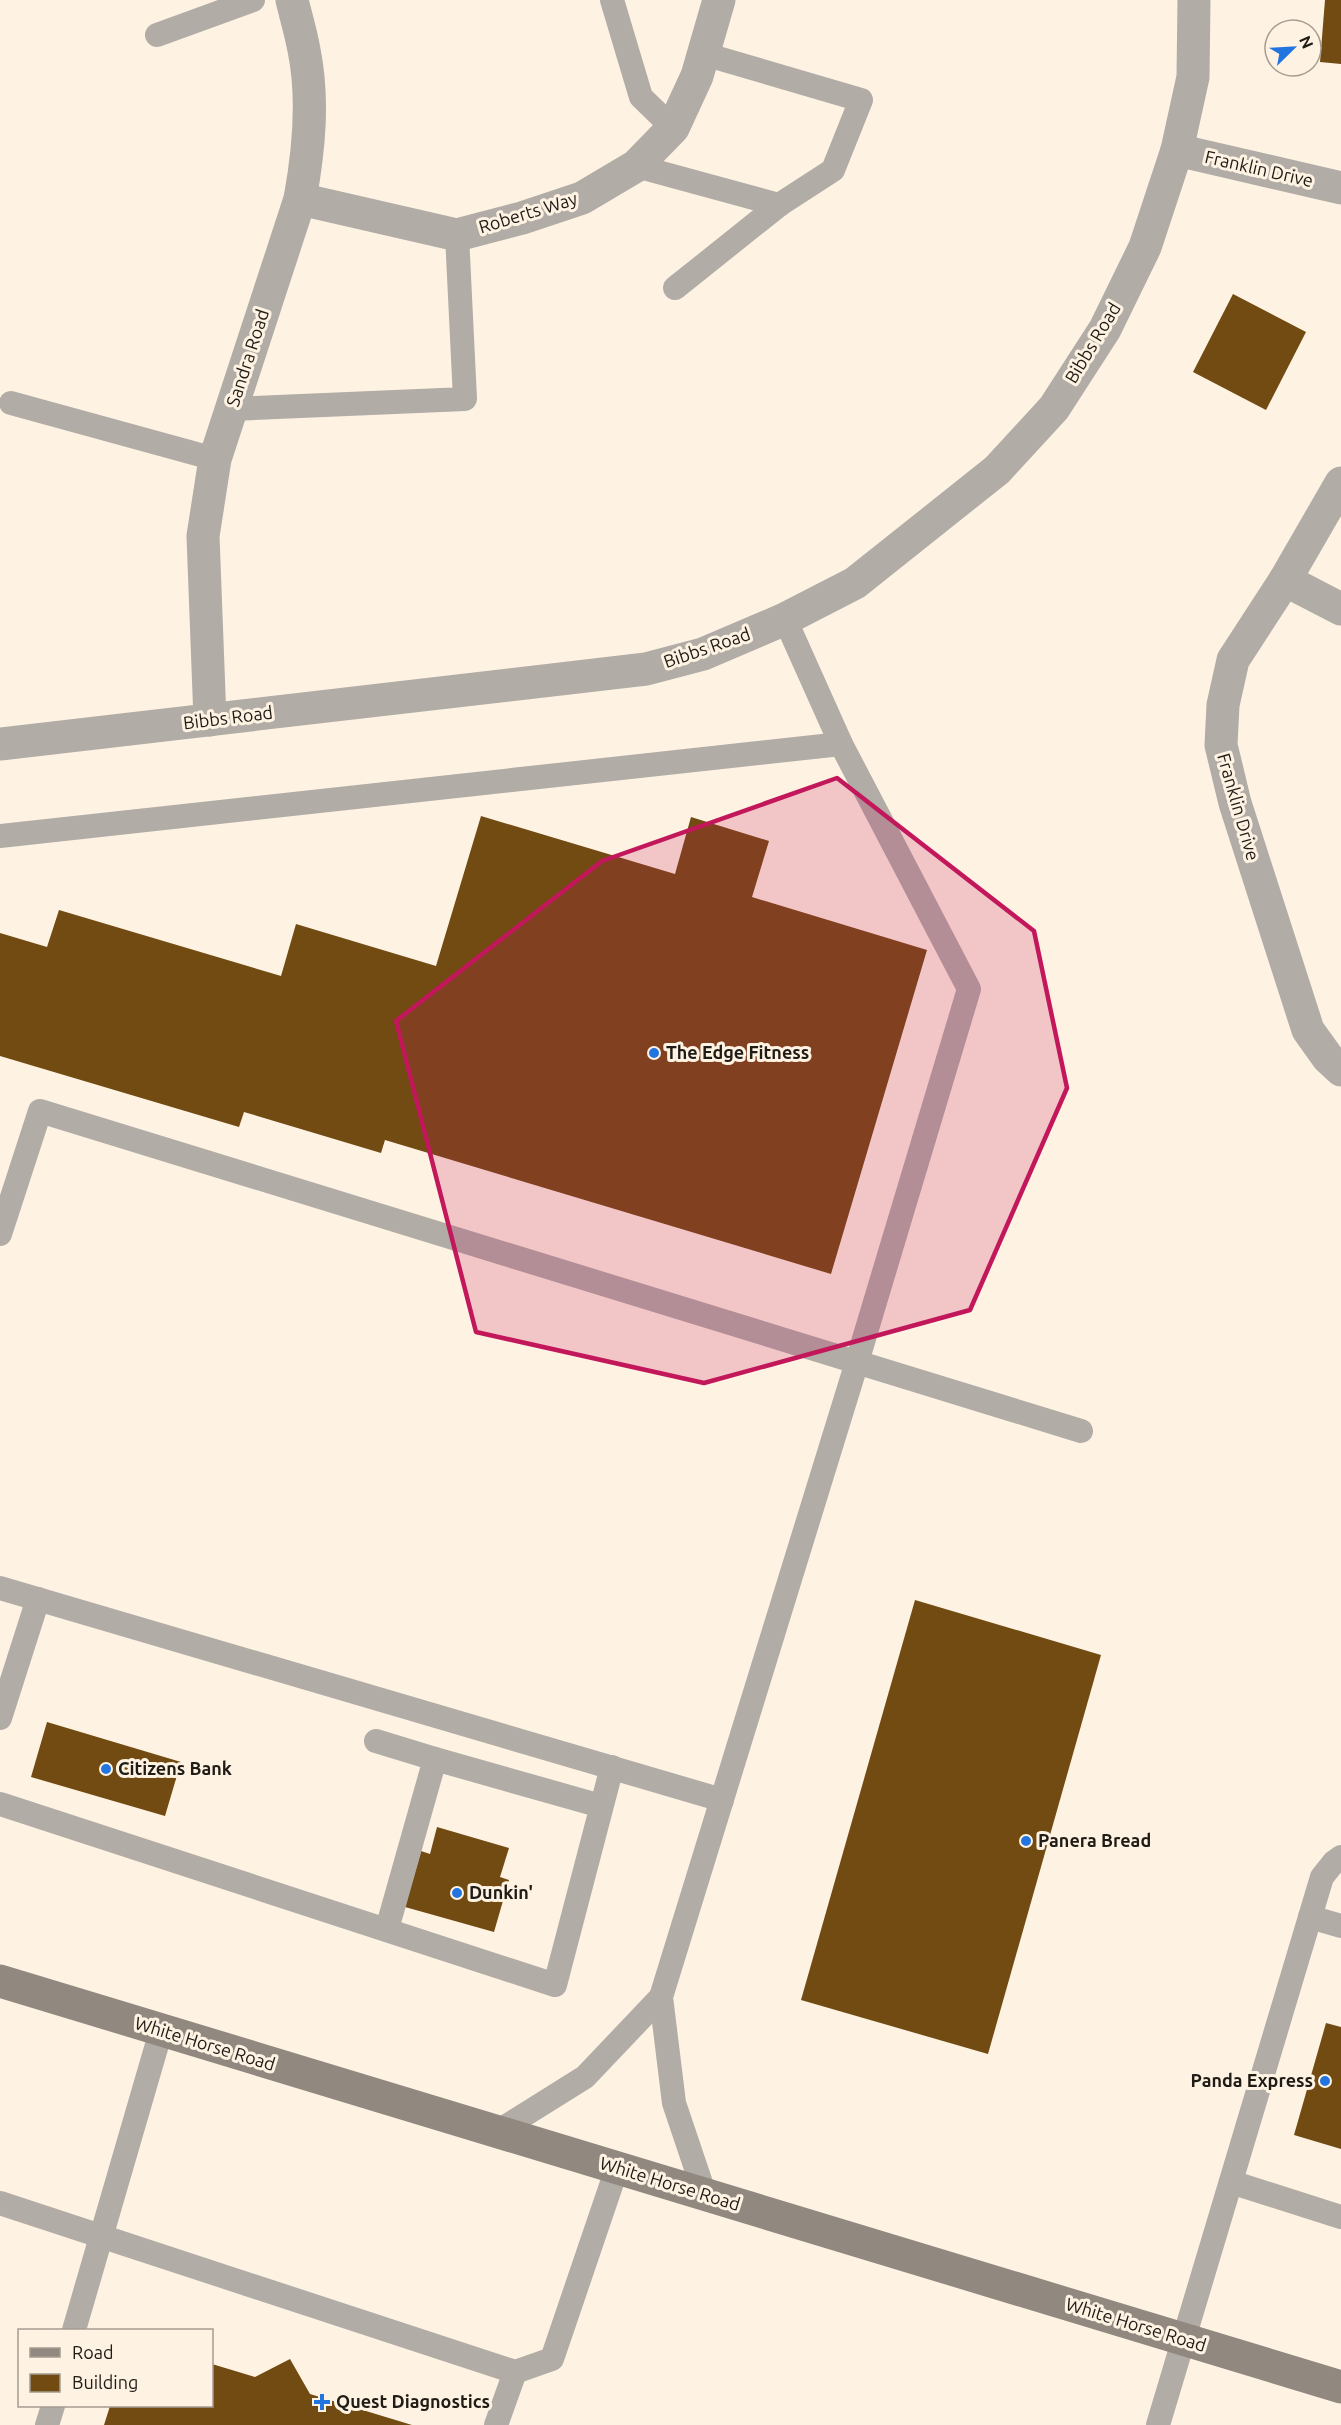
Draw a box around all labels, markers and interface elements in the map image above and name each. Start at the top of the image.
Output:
north arrow [1263,18,1323,78]
text: N [1296,33,1317,51]
street label: Franklin Drive [1203,146,1315,190]
street label: Roberts Way [476,187,580,237]
street label: Bibbs Road [1060,299,1124,386]
street label: Sandra Road [222,306,272,409]
street label: Bibbs Road [661,623,753,671]
street label: Bibbs Road [182,702,274,732]
street label: Franklin Drive [1214,751,1264,863]
place label: The Edge Fitness [666,1042,809,1062]
marker: The Edge Fitness [647,1046,661,1060]
place label: Citizens Bank [118,1758,232,1778]
marker: Citizens Bank [99,1762,113,1776]
place label: Panera Bread [1038,1830,1151,1850]
marker: Panera Bread [1019,1834,1033,1848]
place label: Dunkin' [469,1882,533,1902]
marker: Dunkin' [450,1886,464,1900]
street label: White Horse Road [133,2012,278,2074]
place label: Panda Express [1191,2070,1313,2090]
marker: Panda Express [1318,2074,1332,2088]
street label: White Horse Road [598,2152,743,2214]
street label: White Horse Road [1064,2293,1209,2355]
legend [18,2329,213,2407]
text: Road [72,2342,114,2362]
text: Building [72,2372,138,2392]
place label: Quest Diagnostics [336,2391,490,2411]
marker: Quest Diagnostics [313,2393,331,2411]

